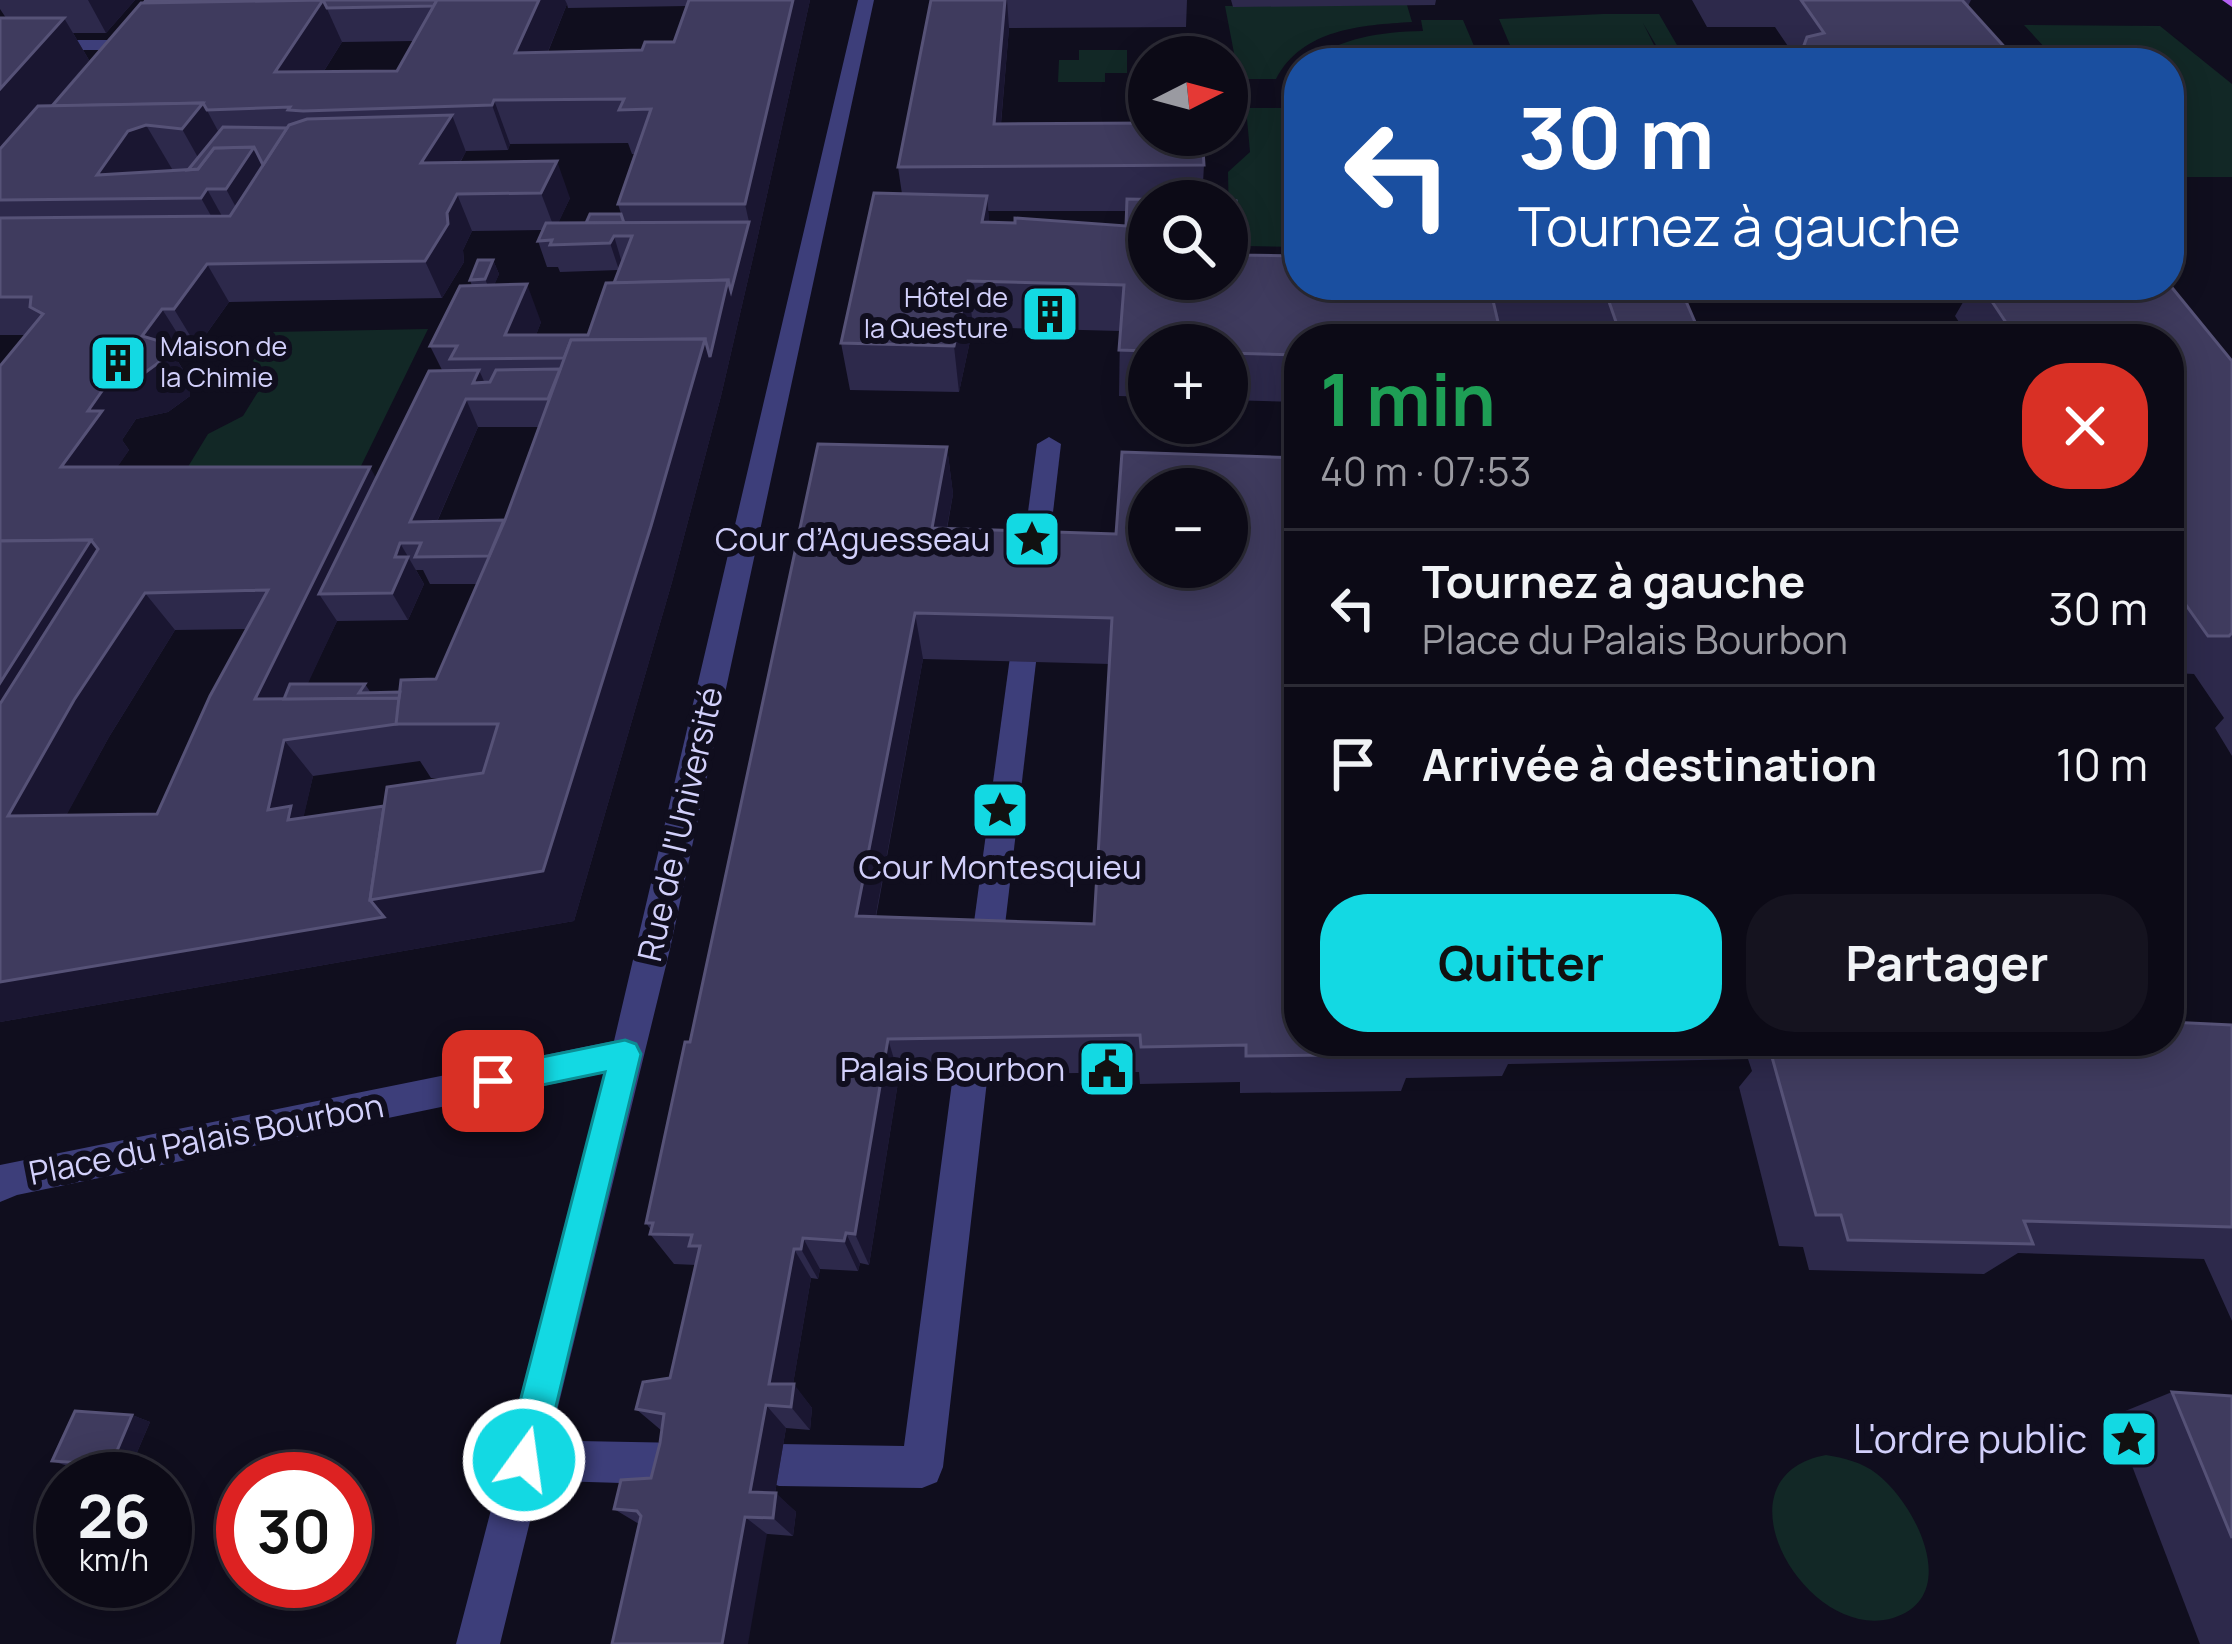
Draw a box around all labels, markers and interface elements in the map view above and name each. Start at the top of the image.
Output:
north arrow [1128,36,1248,156]
map controls [1128,36,1248,588]
text: 30 m [1518,79,1714,194]
icon: left [1320,96,1476,252]
button: search [1128,180,1248,300]
text: Tournez à gauche [1518,188,1961,262]
place label: Hôtel de la Questure [864,278,1008,346]
building icon: Hôtel de la Questure [1019,283,1081,345]
button: + [1128,324,1248,444]
place label: Maison de la Chimie [160,327,287,395]
building icon: Maison de la Chimie [87,332,149,394]
text: 1 min [1320,349,1496,448]
button: close [2022,363,2148,489]
text: 40 m · 07:53 [1320,444,1531,498]
button: − [1128,468,1248,588]
place icon: Cour d’Aguesseau [1001,508,1063,570]
place label: Cour d’Aguesseau [715,516,990,561]
text: Tournez à gauche [1422,550,1805,612]
icon: left [1320,575,1386,641]
text: 30 m [2049,577,2148,639]
text: Place du Palais Bourbon [1422,612,1848,666]
street label: Rue de l'Université [626,682,733,965]
icon: arrive [1320,731,1386,797]
text: Arrivée à destination [1422,733,1877,795]
text: 10 m [2056,733,2148,795]
place icon: Cour Montesquieu [969,779,1031,841]
place label: Cour Montesquieu [858,844,1142,889]
button: Quitter [1320,894,1722,1032]
button: Partager [1746,894,2148,1032]
pin [442,1030,544,1132]
public building icon: Palais Bourbon [1076,1038,1138,1100]
place label: Palais Bourbon [840,1046,1065,1091]
icon: arrive [460,1048,526,1114]
street label: Place du Palais Bourbon [25,1082,387,1195]
position arrow [461,1397,587,1523]
place icon: L'ordre public [2098,1408,2160,1470]
place label: L'ordre public [1853,1411,2087,1465]
speed limit sign: 30 [216,1452,372,1608]
text: 26 [77,1474,151,1556]
text: km/h [79,1539,149,1580]

